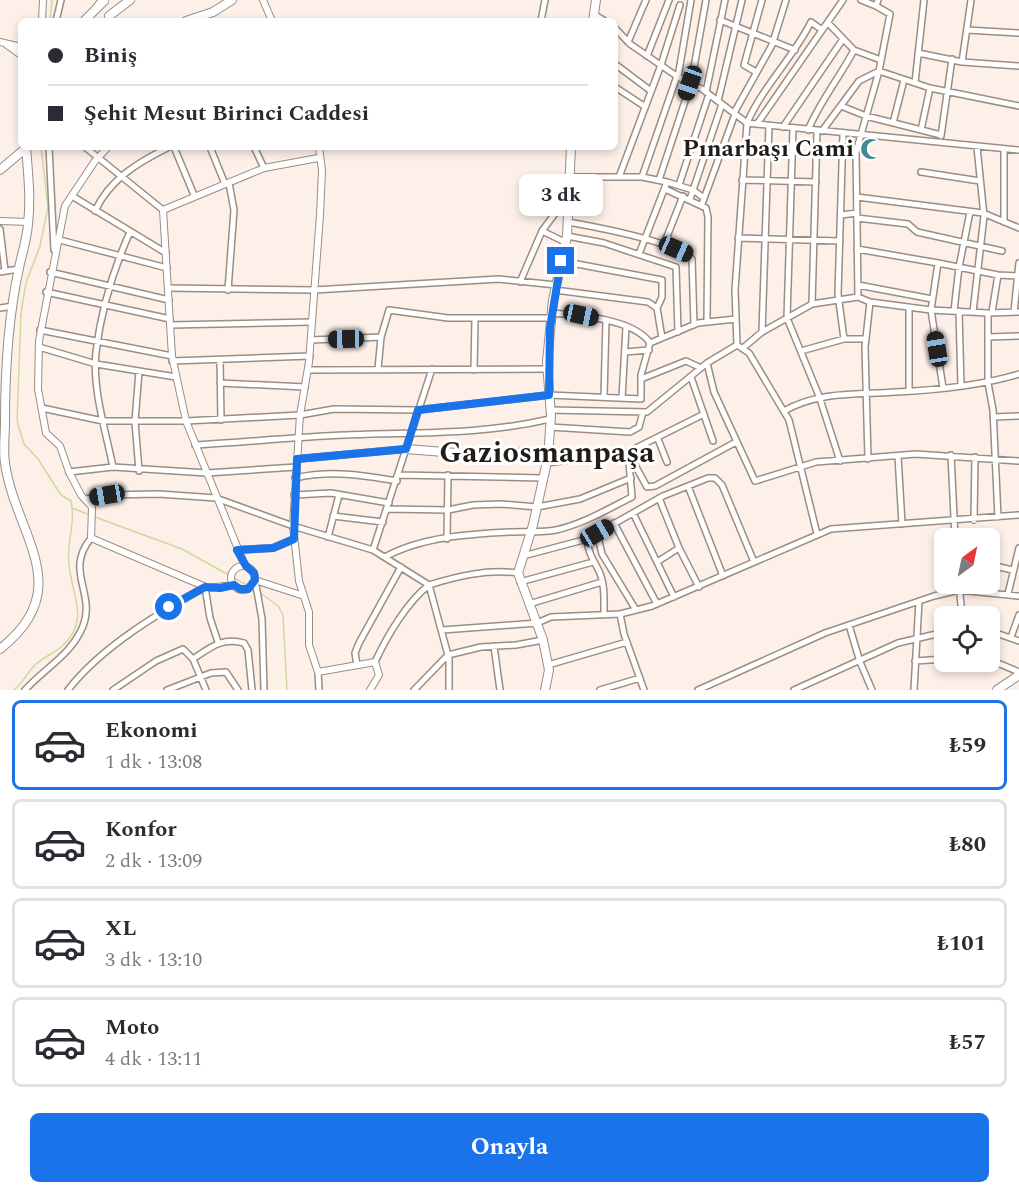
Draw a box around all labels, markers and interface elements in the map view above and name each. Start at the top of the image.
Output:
text: Biniş [84,39,137,72]
car [676,63,704,103]
text: Şehit Mesut Birinci Caddesi [84,97,369,130]
place label: Pınarbaşı Cami [682,131,854,167]
mosque icon: Pınarbaşı Cami [859,137,883,161]
callout: 3 dk [519,174,603,216]
text: 3 dk [541,180,581,210]
car [656,233,696,265]
route end [547,247,574,274]
car [562,302,600,328]
car [328,330,364,348]
car [925,330,949,368]
district label: Gaziosmanpaşa [439,430,655,476]
car [88,483,126,507]
car [577,516,617,550]
north arrow [934,528,1000,594]
map controls [934,528,1000,672]
route start [155,593,182,620]
button: locate [934,606,1000,672]
text: Ekonomi [105,714,198,747]
icon: car [33,718,87,772]
text: ₺59 [949,729,986,762]
text: 1 dk · 13:08 [105,747,202,777]
text: Konfor [105,813,177,846]
icon: car [33,817,87,871]
text: ₺80 [949,828,986,861]
text: 2 dk · 13:09 [105,846,202,876]
text: XL [105,912,136,945]
icon: car [33,916,87,970]
text: ₺101 [937,927,986,960]
text: 3 dk · 13:10 [105,945,202,975]
text: Moto [105,1011,159,1044]
icon: car [33,1015,87,1069]
text: ₺57 [949,1026,986,1059]
text: 4 dk · 13:11 [105,1044,202,1074]
button: Onayla [30,1113,989,1182]

